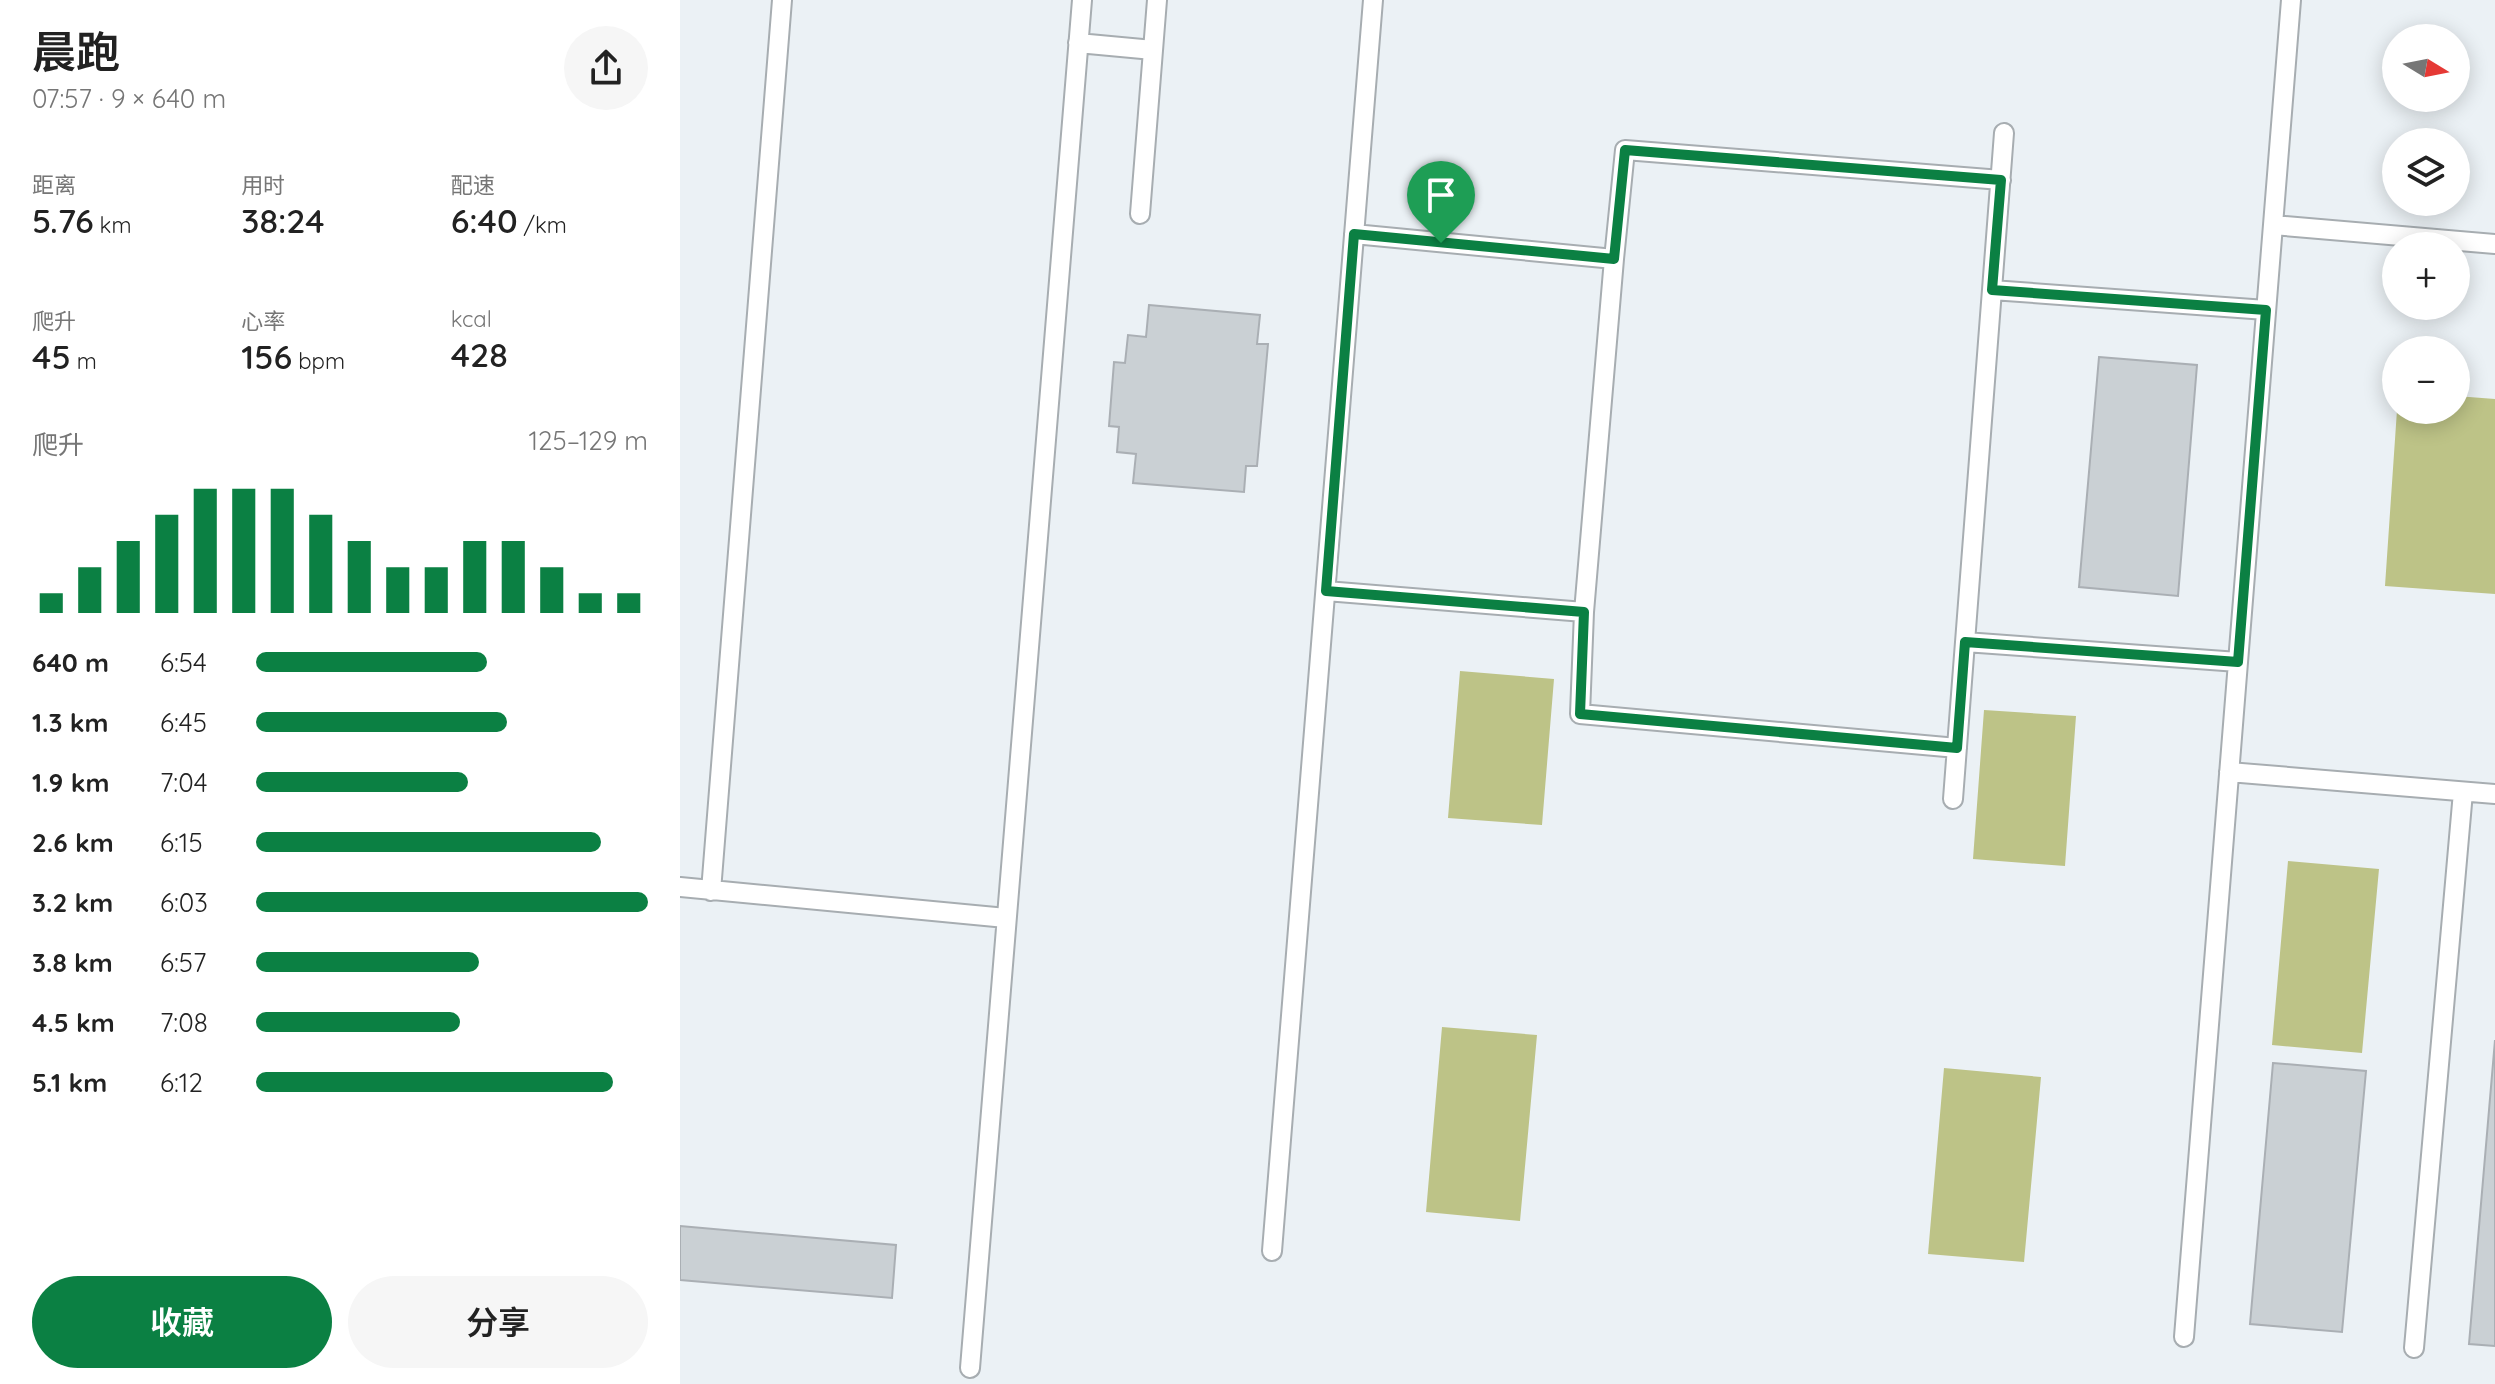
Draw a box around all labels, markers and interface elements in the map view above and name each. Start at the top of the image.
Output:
text: 晨跑 [32,24,120,79]
north arrow [2382,24,2470,112]
map controls [2382,24,2470,424]
button: share [564,26,648,110]
text: 07:57 · 9 × 640 m [32,82,226,115]
button: layers [2382,128,2470,216]
pin [1407,161,1475,243]
text: 距离 [32,171,76,199]
text: 用时 [241,171,285,199]
text: 配速 [451,171,495,199]
icon: arrive [1419,173,1463,217]
text: 5.76 [32,199,94,242]
text: 38:24 [241,199,325,242]
text: 6:40 [451,199,518,242]
text: km [94,211,131,239]
text: /km [518,211,567,239]
button: + [2382,232,2470,320]
text: kcal [451,305,492,333]
text: 爬升 [32,307,76,335]
text: 心率 [241,307,285,335]
text: 428 [451,333,508,376]
text: 45 [32,335,71,378]
text: 156 [241,335,292,378]
button: − [2382,336,2470,424]
text: m [71,347,97,375]
text: bpm [292,347,345,375]
text: 125–129 m [528,424,648,457]
text: 爬升 [32,428,84,461]
text: 640 m [32,646,109,679]
text: 6:54 [160,646,207,679]
text: 1.3 km [32,706,109,739]
text: 6:45 [160,706,207,739]
text: 1.9 km [32,766,109,799]
text: 7:04 [160,766,207,799]
text: 2.6 km [32,826,114,859]
text: 6:15 [160,826,203,859]
text: 3.2 km [32,886,113,919]
text: 6:03 [160,886,208,919]
text: 3.8 km [32,946,113,979]
text: 6:57 [160,946,206,979]
text: 4.5 km [32,1006,115,1039]
text: 7:08 [160,1006,208,1039]
text: 5.1 km [32,1066,107,1099]
text: 6:12 [160,1066,203,1099]
button: 收藏 [32,1276,332,1368]
button: 分享 [348,1276,648,1368]

